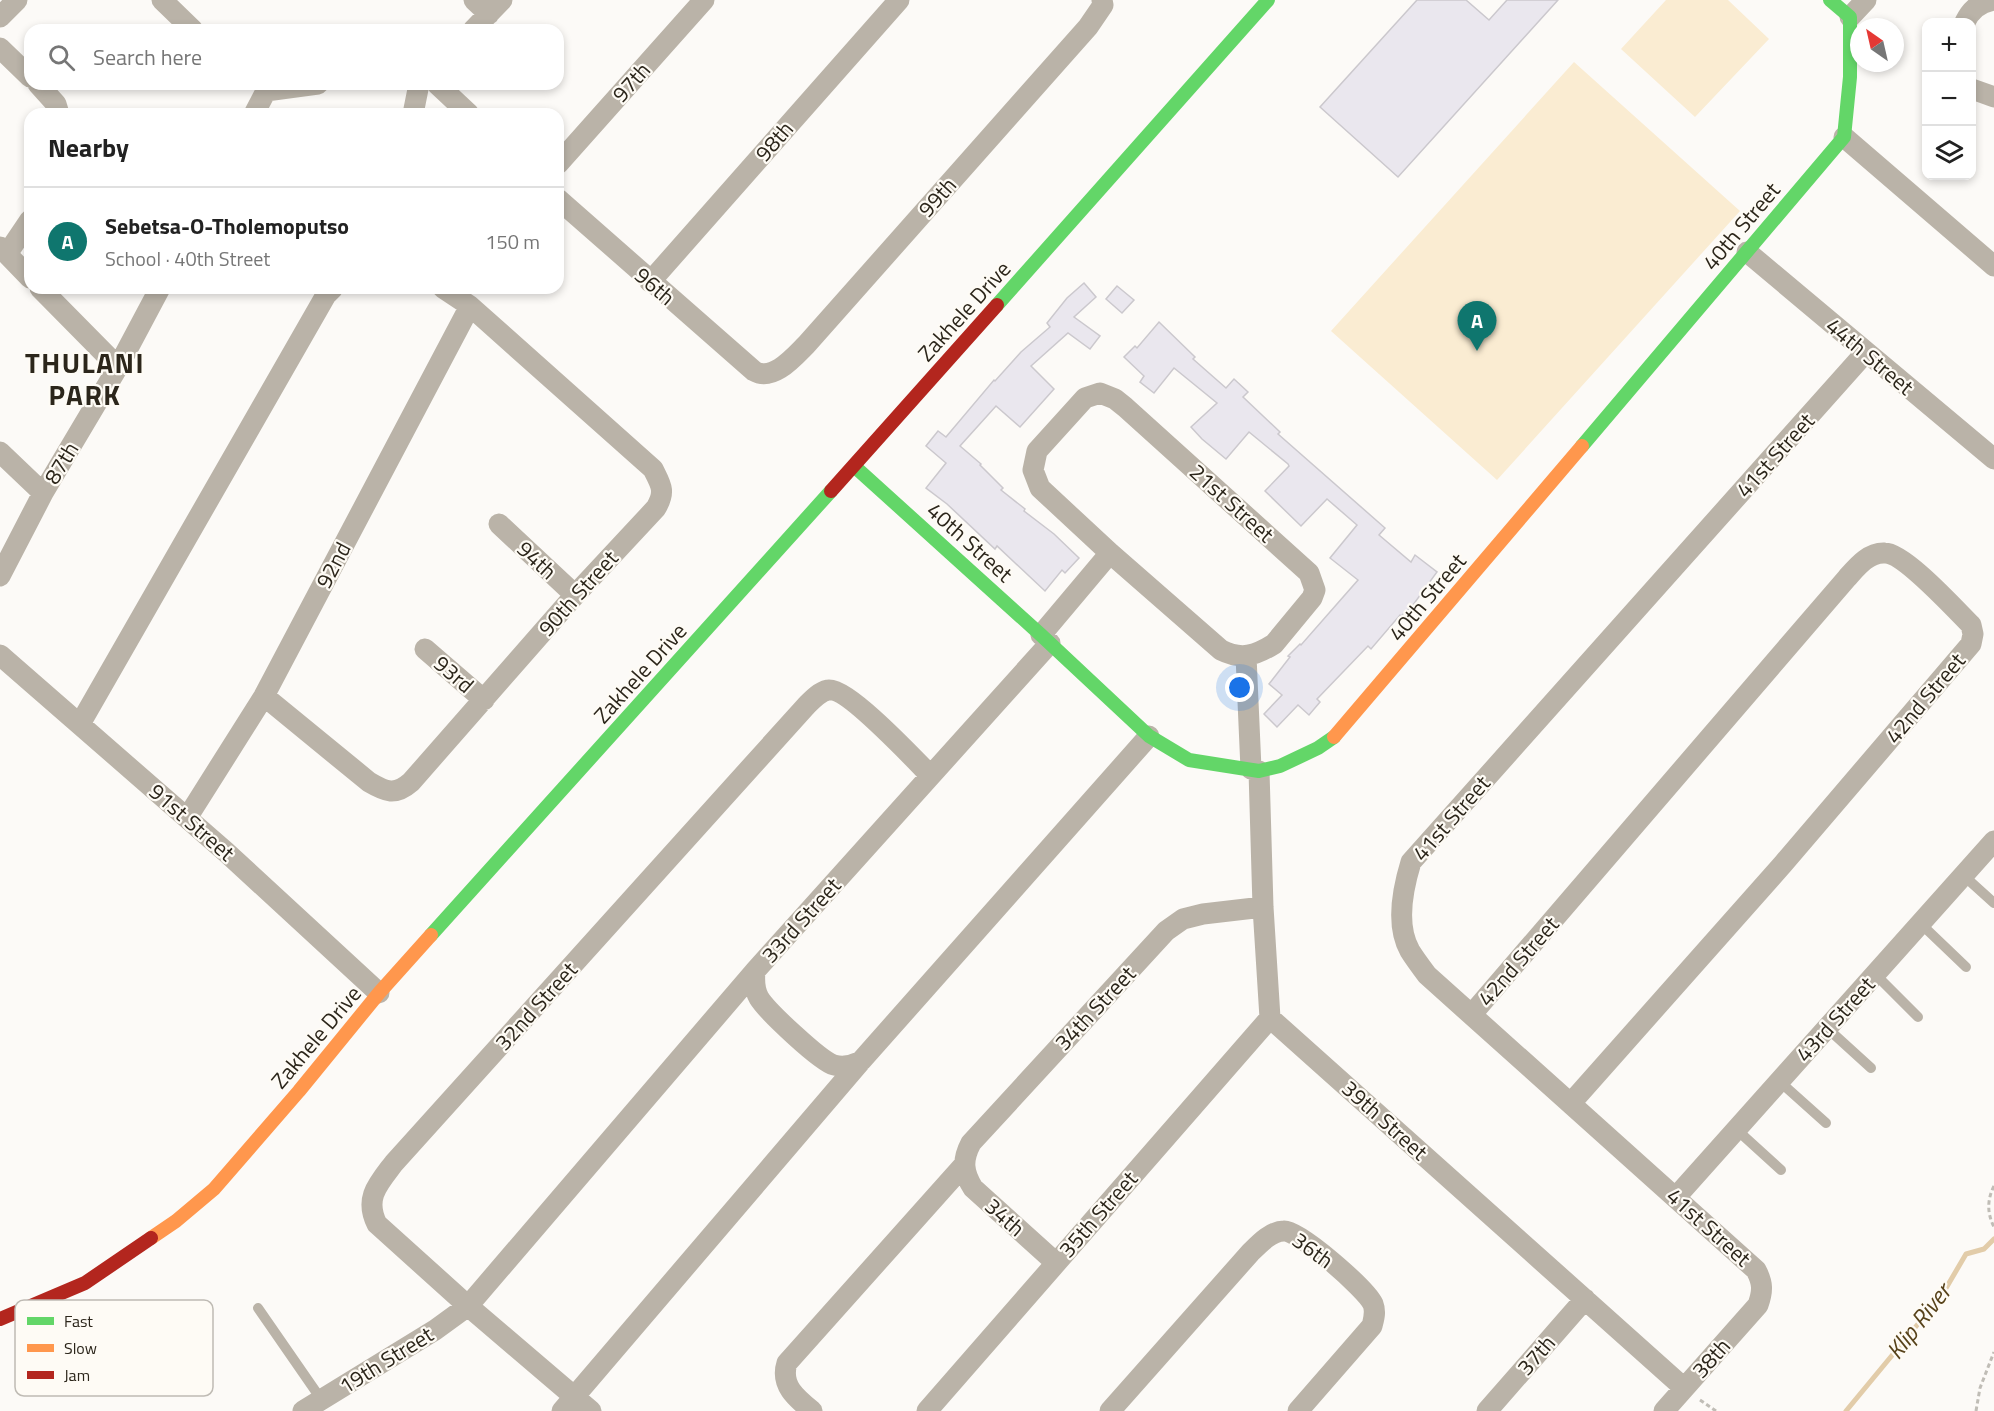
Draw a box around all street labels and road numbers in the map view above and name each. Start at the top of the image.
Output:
street label: 97th [604,54,658,110]
street label: 98th [747,113,801,169]
street label: 99th [910,169,964,225]
street label: 40th Street [1694,174,1788,277]
street label: Zakhele Drive [909,253,1019,369]
street label: 96th [627,259,683,313]
street label: 44th Street [1819,309,1922,403]
street label: 41st Street [1728,405,1823,505]
street label: 87th [35,435,87,491]
street label: 21st Street [1182,456,1282,551]
street label: 40th Street [919,494,1021,590]
street label: 94th [509,532,565,588]
street label: 92nd [307,536,359,594]
street label: 90th Street [530,542,626,644]
street label: 40th Street [1380,545,1474,648]
street label: Zakhele Drive [585,615,695,731]
street label: 42nd Street [1877,645,1973,751]
street label: 93rd [426,647,482,701]
street label: 41st Street [1404,767,1498,868]
street label: 91st Street [142,775,243,869]
street label: 33rd Street [753,869,849,970]
street label: 42nd Street [1469,908,1567,1014]
street label: 32nd Street [487,954,586,1058]
street label: 34th Street [1047,958,1144,1058]
street label: 43rd Street [1787,968,1883,1069]
street label: Zakhele Drive [263,978,369,1096]
street label: 39th Street [1334,1072,1436,1168]
street label: 35th Street [1050,1163,1146,1265]
street label: 41st Street [1659,1180,1759,1275]
street label: 34th [977,1190,1033,1244]
street label: 36th [1285,1223,1341,1277]
street label: 19th Street [332,1317,440,1402]
street label: 37th [1509,1327,1563,1383]
street label: 38th [1684,1330,1738,1386]

